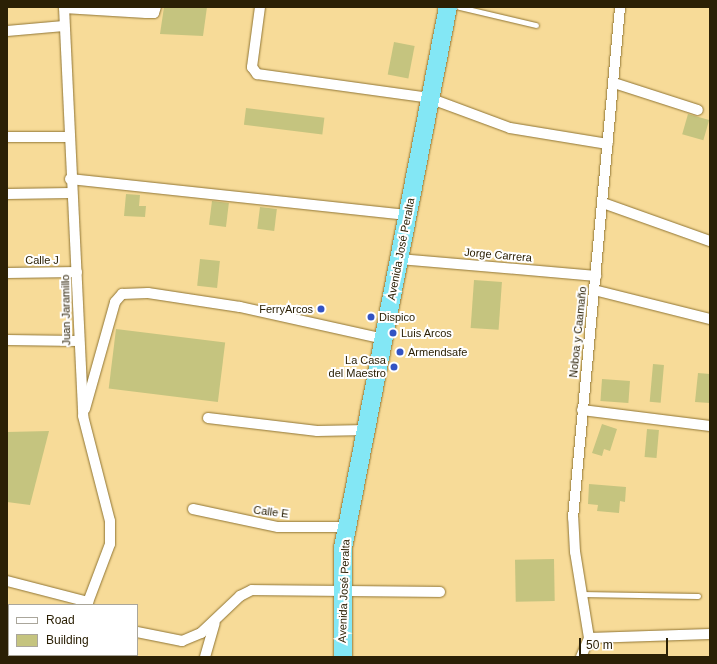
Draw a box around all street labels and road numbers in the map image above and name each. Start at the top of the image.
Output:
street label: Avenida José Peralta [385,197,417,301]
street label: Jorge Carrera [464,245,532,265]
street label: Calle J [25,253,59,267]
street label: Juan Jaramillo [59,274,73,346]
street label: Noboa y Caamaño [567,286,589,378]
street label: Calle E [253,503,289,521]
street label: Avenida José Peralta [336,539,352,643]

